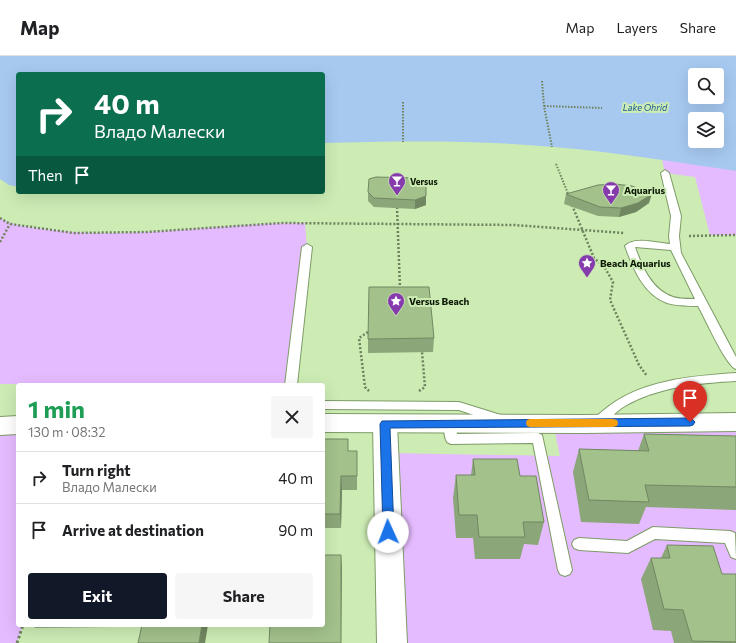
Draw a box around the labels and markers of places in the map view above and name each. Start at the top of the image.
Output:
bar icon: Versus [387,171,407,196]
place label: Versus [410,176,438,187]
bar icon: Aquarius [601,180,621,205]
place label: Aquarius [624,184,665,196]
place icon: Beach Aquarius [577,253,597,278]
place label: Beach Aquarius [600,257,671,269]
place icon: Versus Beach [386,291,406,316]
place label: Versus Beach [409,295,470,307]
pin [673,381,707,422]

